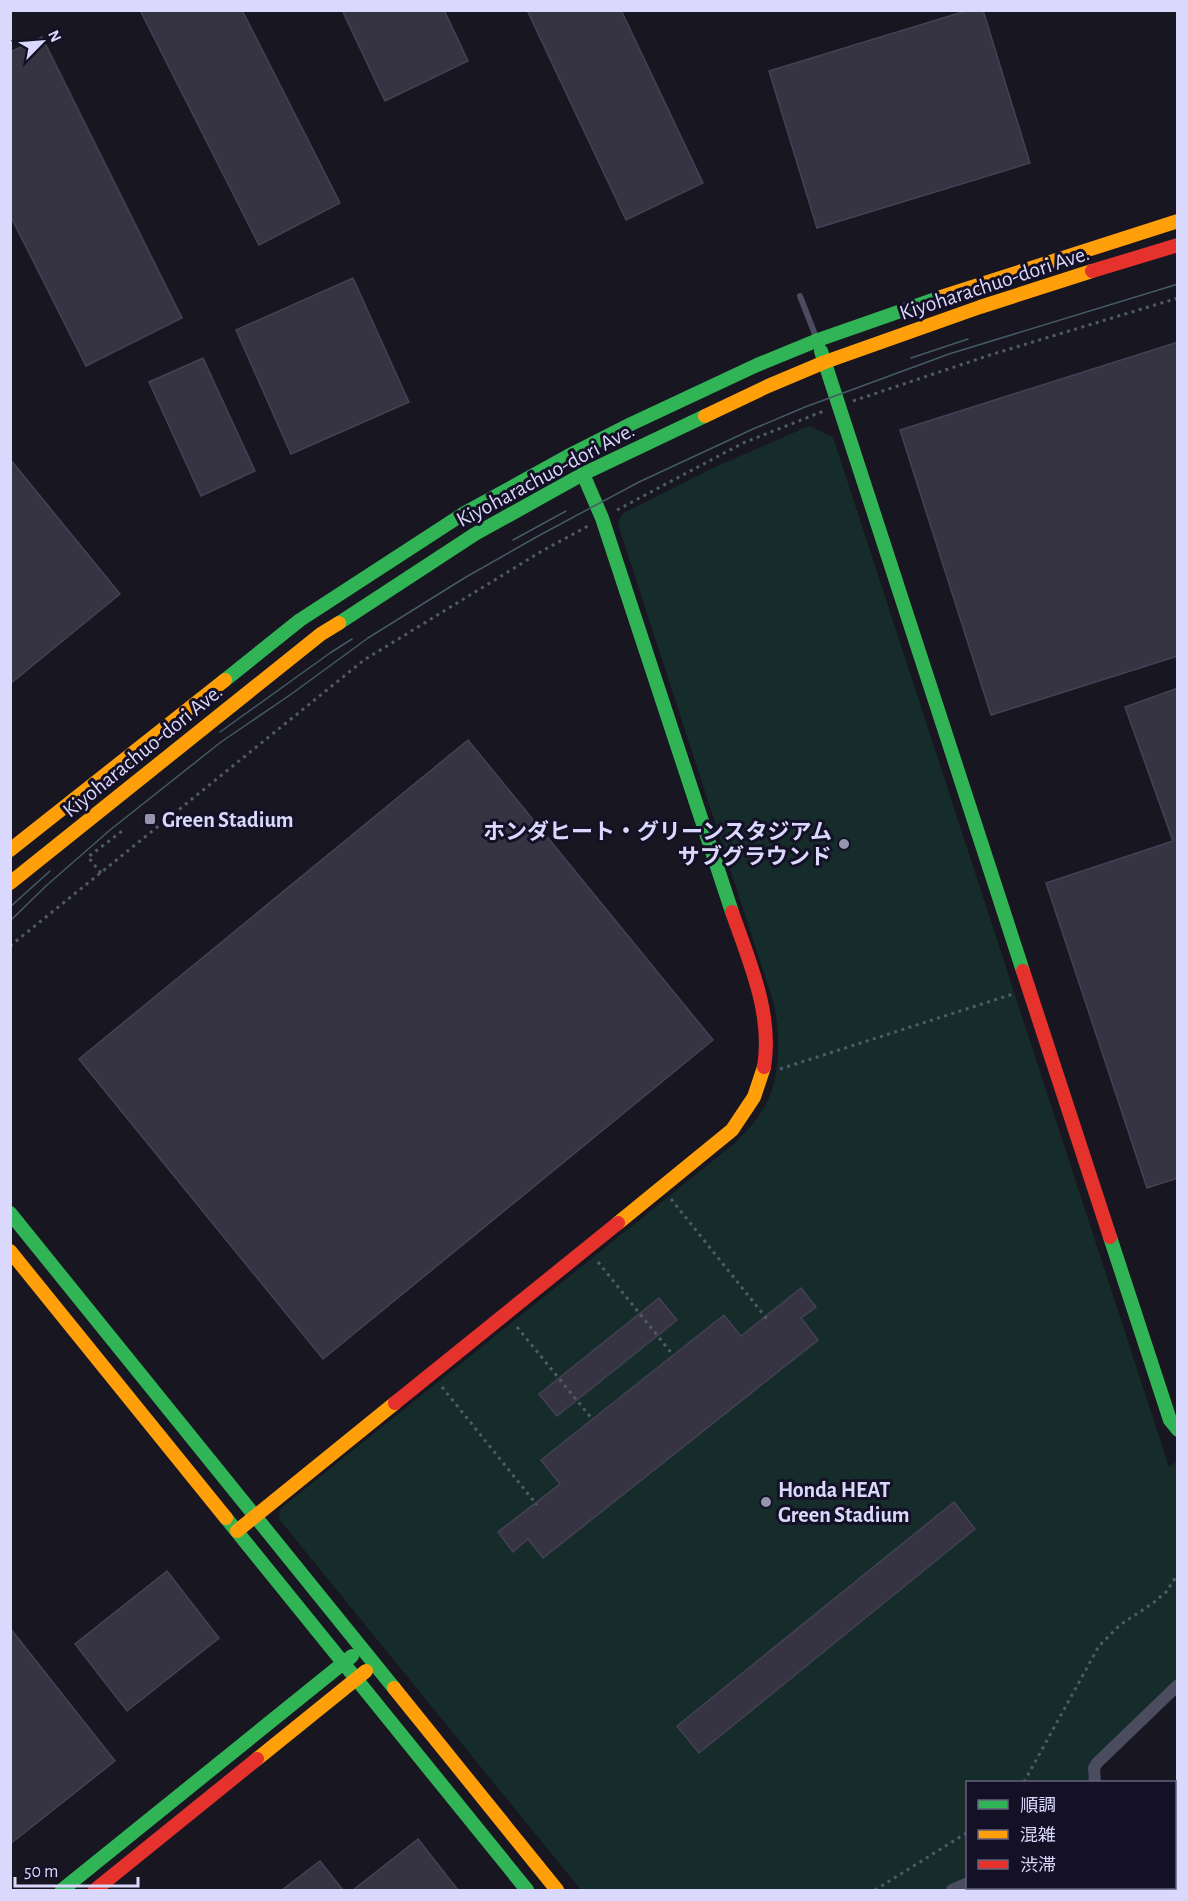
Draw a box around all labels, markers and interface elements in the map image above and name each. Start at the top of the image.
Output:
north arrow [12,12,72,72]
text: N [45,28,64,45]
street label: Kiyoharachuo-dori Ave. [897,242,1092,324]
street label: Kiyoharachuo-dori Ave. [453,419,638,531]
street label: Kiyoharachuo-dori Ave. [59,680,227,822]
place label: Green Stadium [162,809,294,831]
marker: Green Stadium [143,812,157,826]
place label: ホンダヒート・グリーンスタジアム サブグラウンド [483,819,832,868]
marker: ホンダヒート・グリーンスタジアム サブグラウンド [837,837,851,851]
place label: Honda HEAT Green Stadium [778,1479,910,1526]
marker: Honda HEAT Green Stadium [759,1495,773,1509]
legend [966,1781,1176,1889]
text: 順調 [1020,1797,1056,1815]
text: 混雑 [1020,1825,1056,1845]
scale bar [15,1850,138,1888]
text: 渋滞 [1020,1856,1056,1875]
text: 50 m [24,1863,58,1881]

